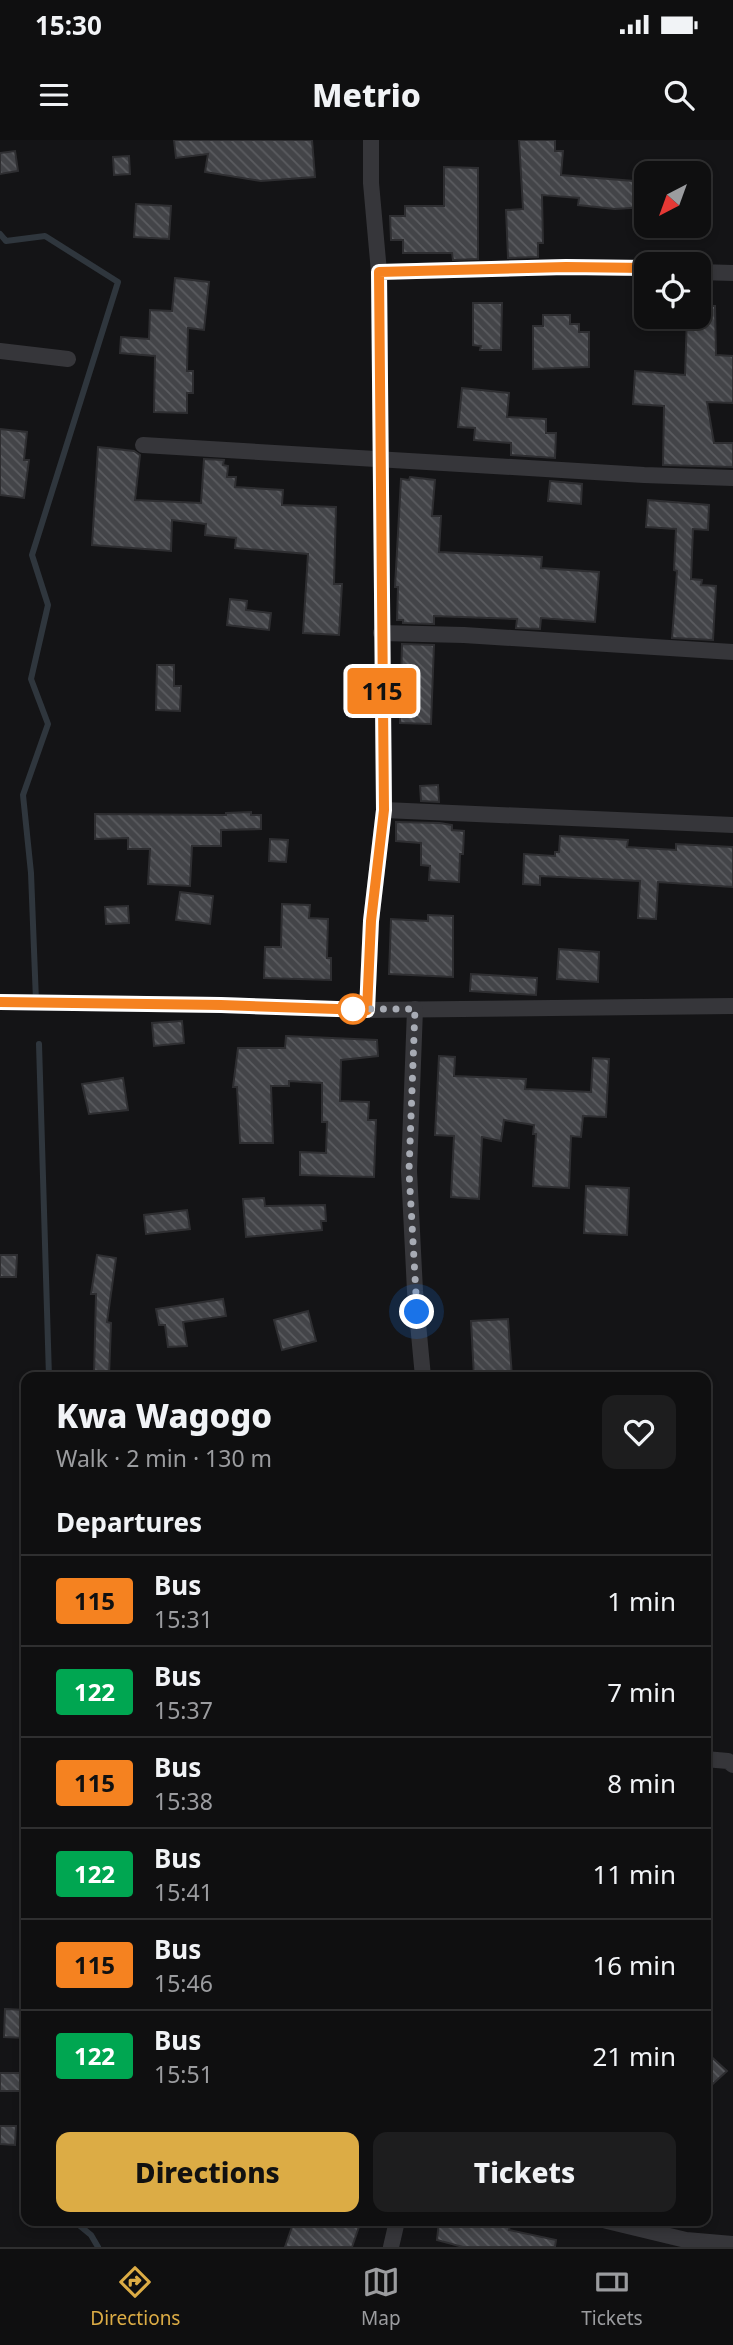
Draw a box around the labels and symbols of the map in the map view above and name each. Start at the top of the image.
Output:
north arrow [634,161,710,238]
line badge: 115 [342,668,422,714]
unlabelled marker [338,994,368,1024]
your location [399,1294,434,1329]

